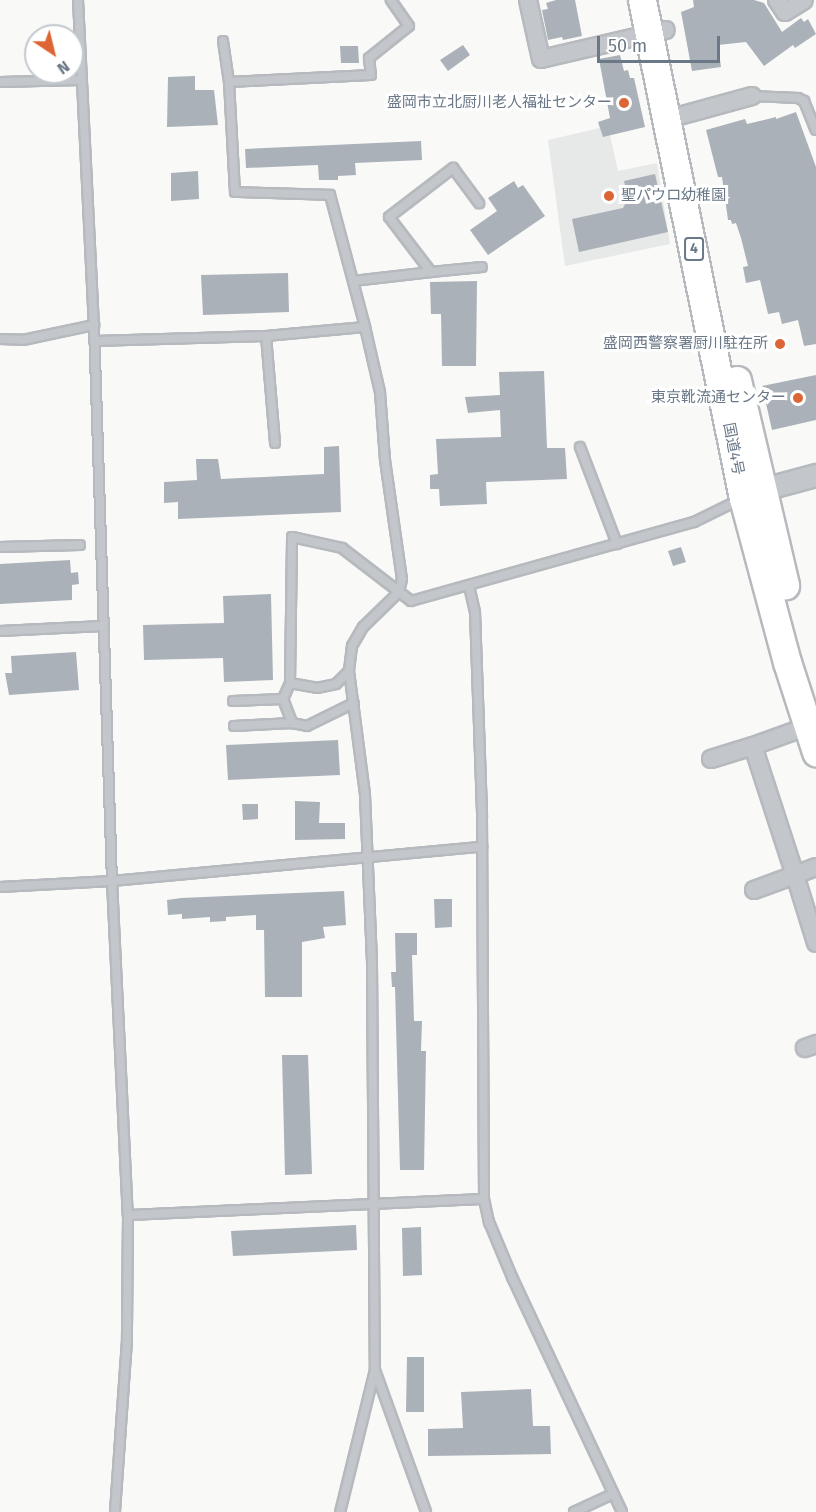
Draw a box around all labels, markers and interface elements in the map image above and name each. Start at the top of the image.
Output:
north arrow [24,24,84,84]
scale bar [600,24,723,62]
text: 50 m [608,35,647,57]
text: N [54,57,73,78]
place label: 盛岡市立北厨川老人福祉センター [387,94,612,112]
marker: 盛岡市立北厨川老人福祉センター [617,96,631,110]
place label: 聖パウロ幼稚園 [621,187,726,205]
marker: 聖パウロ幼稚園 [602,189,616,203]
road number: 4 [684,238,704,260]
place label: 盛岡西警察署厨川駐在所 [603,335,768,353]
marker: 盛岡西警察署厨川駐在所 [773,337,787,351]
place label: 東京靴流通センター [651,389,786,407]
marker: 東京靴流通センター [791,391,805,405]
street label: 国道4号 [719,421,747,477]

